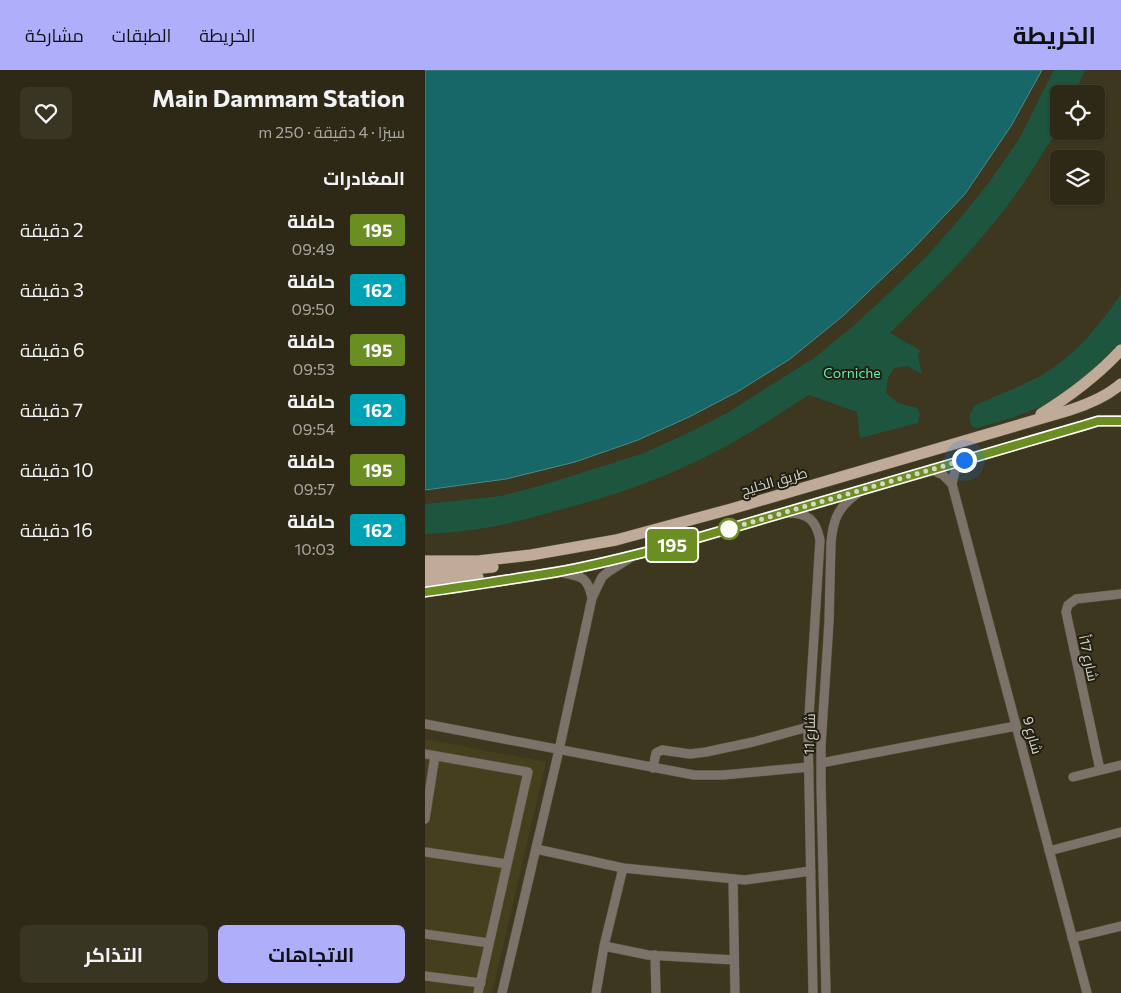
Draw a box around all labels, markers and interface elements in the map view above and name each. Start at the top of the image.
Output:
text: الخريطة [1013,20,1096,49]
text: مشاركة [25,24,84,46]
text: الطبقات [112,24,171,46]
text: الخريطة [199,24,256,46]
text: Main Dammam Station [152,83,405,112]
map controls [1050,85,1105,205]
button: locate [1050,85,1105,140]
button: heart [20,87,72,139]
text: سيرًا · 4 دقيقة · 250 m [258,122,405,141]
button: layers [1050,150,1105,205]
text: المغادرات [323,166,405,189]
text: حافلة [287,209,335,232]
text: 2 دقيقة [20,218,84,241]
text: 195 [363,219,392,241]
text: 09:49 [292,239,335,258]
text: حافلة [287,269,335,292]
text: 3 دقيقة [20,278,84,301]
text: 162 [363,279,392,301]
text: 09:50 [291,299,335,318]
text: حافلة [287,329,335,352]
text: 6 دقيقة [20,338,85,361]
text: 195 [363,339,392,361]
text: 09:53 [293,359,335,378]
park label: Corniche [823,364,881,381]
text: حافلة [287,389,335,412]
text: 7 دقيقة [20,398,83,421]
text: 162 [363,399,392,421]
text: 09:54 [292,419,335,438]
your location [952,448,977,473]
text: حافلة [287,449,335,472]
text: 10 دقيقة [20,458,94,481]
text: 195 [363,459,392,481]
street label: طريق الخليج [739,463,809,499]
text: 09:57 [293,479,335,498]
text: حافلة [287,509,335,532]
text: 16 دقيقة [20,518,93,541]
unlabelled marker [718,518,740,540]
text: 162 [363,519,392,541]
line badge: 195 [643,529,701,561]
text: 195 [657,534,687,556]
text: 10:03 [294,539,335,558]
street label: شارع 17أ [1075,633,1102,683]
street label: شارع 11 [800,713,819,755]
street label: شارع 9 [1019,714,1046,756]
button: التذاكر [20,925,208,983]
button: الاتجاهات [218,925,405,983]

